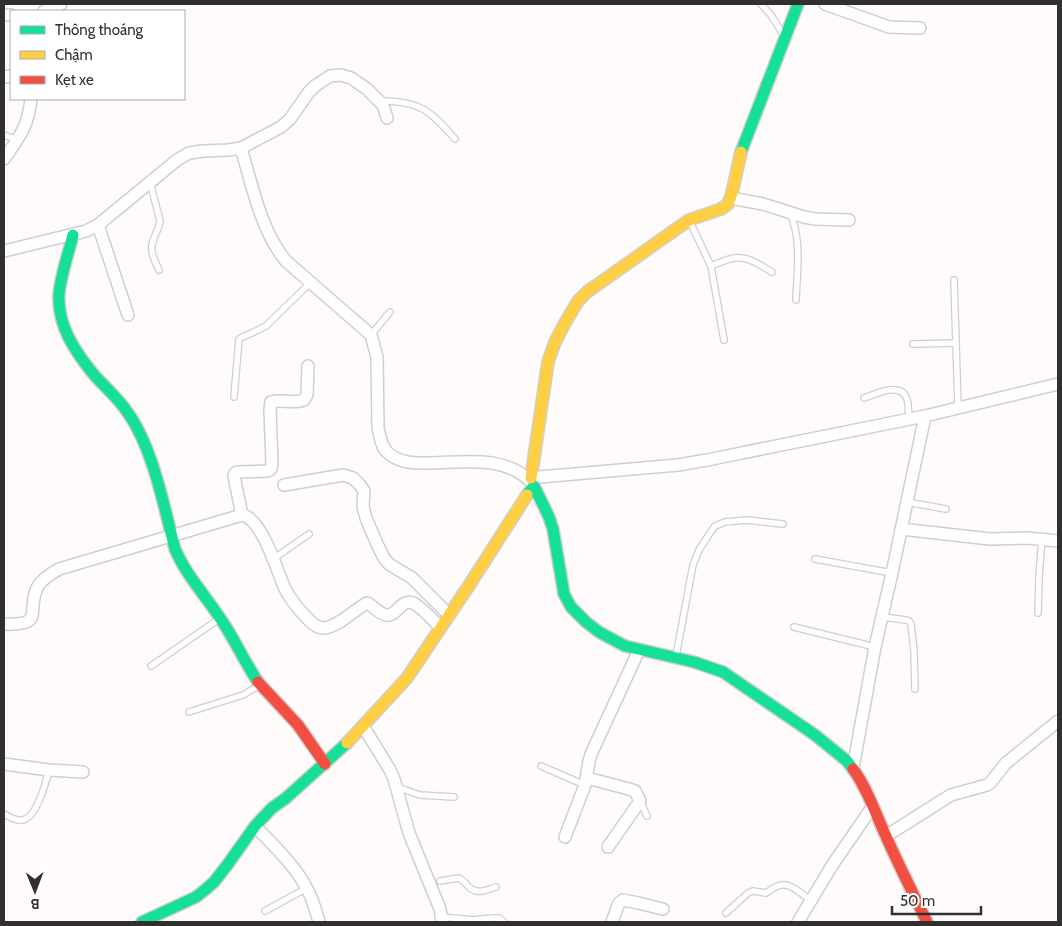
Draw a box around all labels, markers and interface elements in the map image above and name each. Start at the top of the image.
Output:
legend [10,10,185,100]
text: Thông thoáng [55,21,144,39]
text: Chậm [55,46,93,64]
text: Kẹt xe [55,71,94,89]
north arrow [10,866,60,916]
scale bar [892,884,981,916]
text: 50 m [900,892,935,910]
text: B [30,895,40,913]

